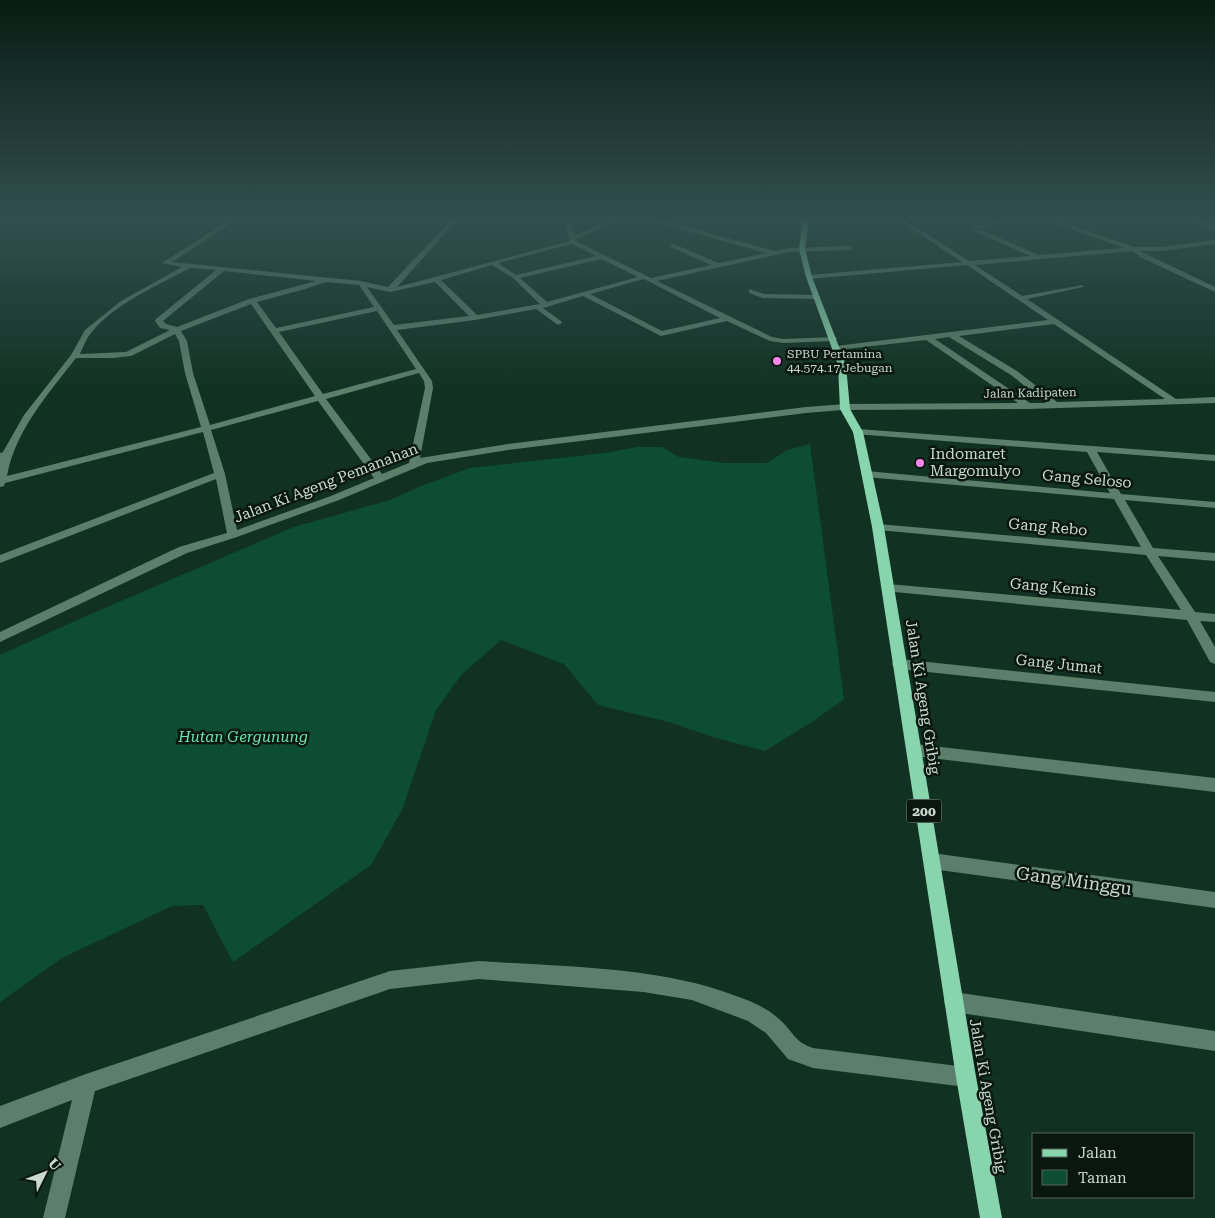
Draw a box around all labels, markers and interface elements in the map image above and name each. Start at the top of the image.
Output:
place label: SPBU Pertamina 44.574.17 Jebugan [787,347,893,375]
marker: SPBU Pertamina 44.574.17 Jebugan [771,355,783,367]
street label: Jalan Kadipaten [983,385,1077,401]
street label: Jalan Ki Ageng Pemanahan [231,439,421,526]
place label: Indomaret Margomulyo [930,445,1021,480]
marker: Indomaret Margomulyo [914,457,926,469]
street label: Gang Seloso [1041,466,1133,492]
street label: Gang Rebo [1008,515,1088,539]
street label: Gang Kemis [1009,574,1097,600]
street label: Jalan Ki Ageng Gribig [902,618,944,776]
street label: Gang Jumat [1015,651,1104,678]
park label: Hutan Gergunung [177,728,308,746]
road number: 200 [906,799,942,822]
street label: Gang Minggu [1015,862,1133,899]
street label: Jalan Ki Ageng Gribig [966,1017,1011,1175]
legend [1032,1133,1195,1198]
text: Jalan [1078,1144,1117,1162]
north arrow [20,1148,70,1198]
text: U [45,1155,64,1174]
text: Taman [1078,1169,1127,1187]

